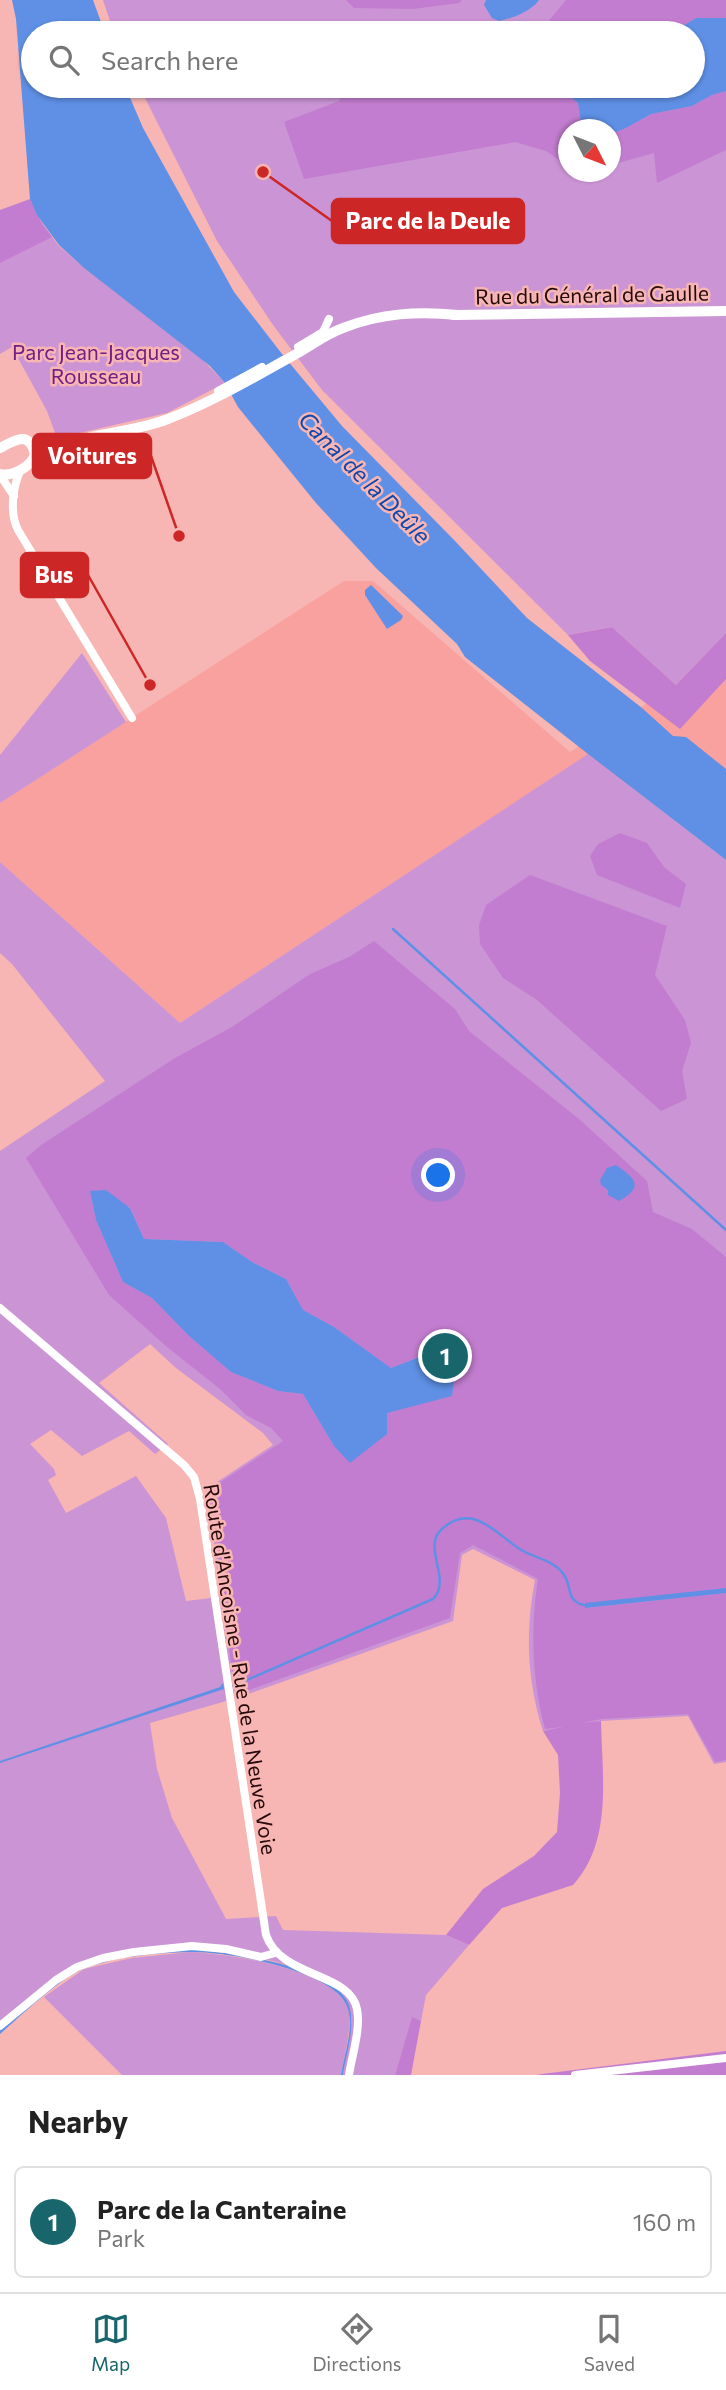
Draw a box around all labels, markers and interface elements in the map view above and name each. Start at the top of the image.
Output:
search box [21,21,705,98]
icon: search [45,41,83,79]
text: Search here [101,44,239,75]
north arrow [558,119,621,182]
callout: Parc de la Deule [332,199,524,243]
text: Parc de la Deule [346,206,510,234]
street label: Rue du Général de Gaulle [475,279,709,309]
park label: Parc Jean-Jacques Rousseau [12,339,180,388]
water label: Canal de la Deûle [293,405,437,549]
callout: Voitures [33,434,151,478]
text: Voitures [47,441,137,469]
callout: Bus [21,553,88,597]
text: Bus [34,560,74,588]
your location [421,1158,455,1192]
pin: 1 [422,1330,468,1382]
street label: Route d'Ancoisne - Rue de la Neuve Voie [199,1482,283,1856]
text: Nearby [28,2102,128,2139]
text: Parc de la Canteraine [97,2193,346,2224]
text: 1 [48,2208,58,2236]
text: 160 m [633,2208,696,2236]
text: Park [97,2224,145,2252]
tab: Map [91,2310,130,2375]
tab: Directions [312,2310,402,2375]
tab: Saved [584,2310,635,2375]

